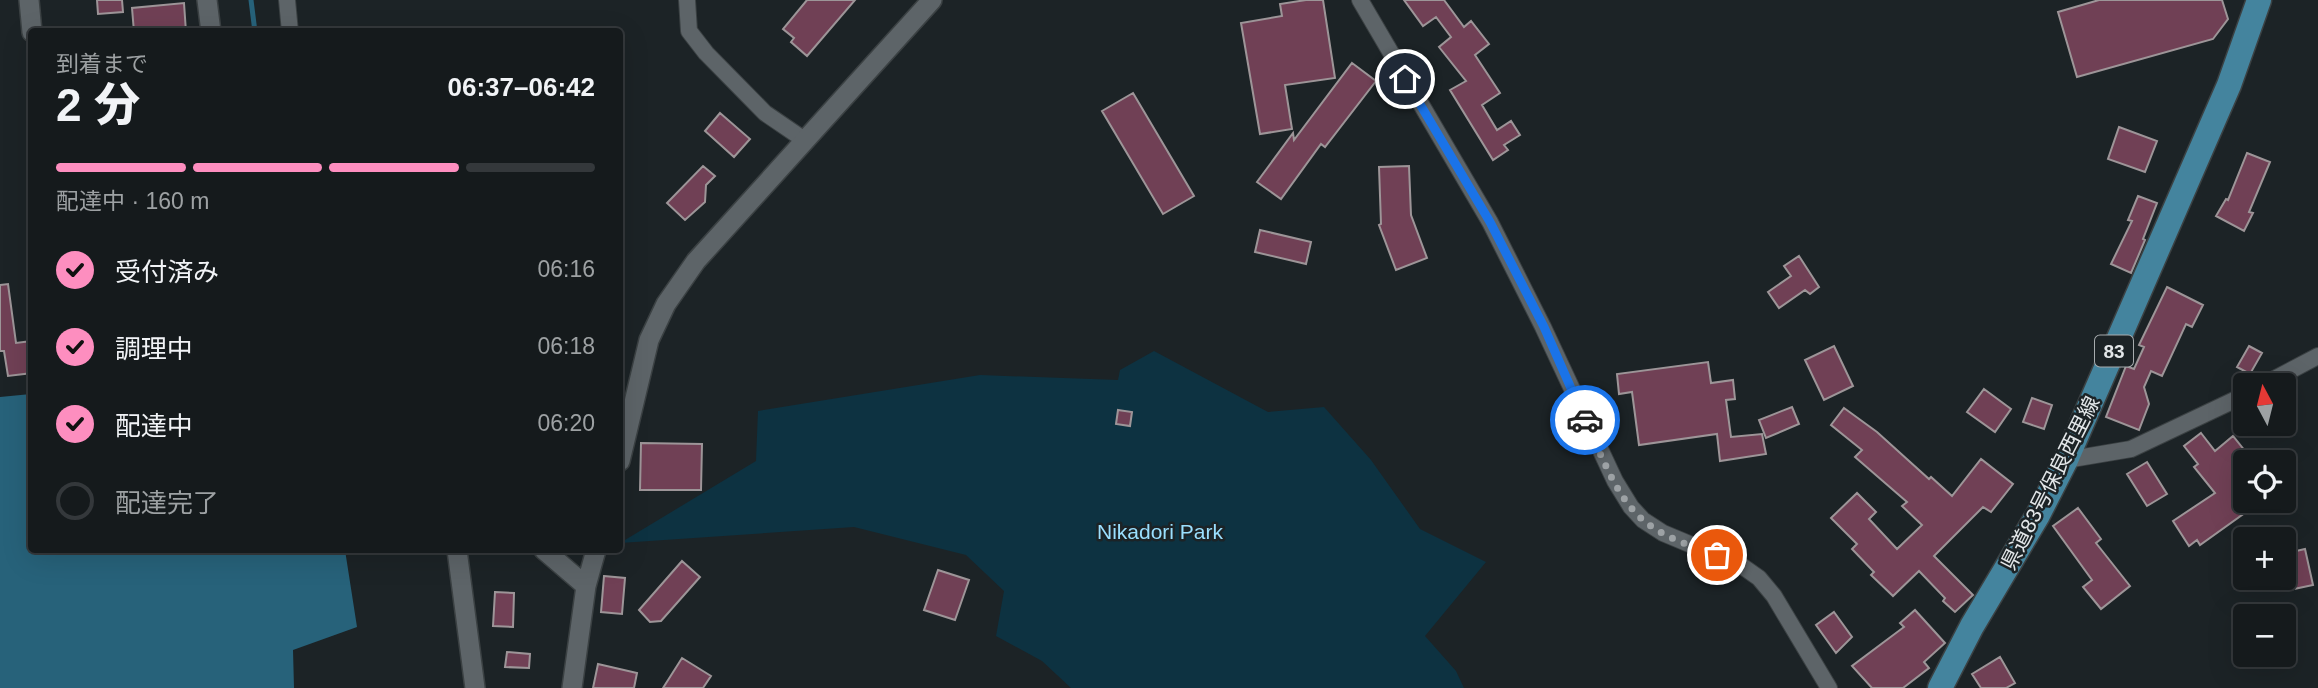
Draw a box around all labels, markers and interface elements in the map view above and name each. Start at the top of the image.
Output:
pin [1375,49,1435,109]
text: 到着まで [56,51,148,77]
icon: home [1386,60,1424,98]
text: 06:37–06:42 [448,72,595,102]
text: 2 分 [56,79,140,131]
text: 配達中 · 160 m [56,188,209,214]
icon: check [56,251,94,289]
text: 06:16 [537,256,595,282]
text: 受付済み [115,257,219,287]
icon: check [56,328,94,366]
text: 06:18 [537,333,595,359]
text: 調理中 [115,334,193,364]
road number: 83 [2095,336,2133,366]
north arrow [2233,373,2296,436]
map controls [2233,373,2296,667]
courier [1550,385,1620,455]
street label: 県道83号保良西里線 [1996,393,2104,573]
icon: car [1566,401,1604,439]
icon: check [56,405,94,443]
text: 06:20 [537,410,595,436]
text: 配達中 [115,411,193,441]
button: locate [2233,450,2296,513]
text: 配達完了 [115,488,219,518]
park label: Nikadori Park [1097,520,1224,543]
pin [1687,525,1747,585]
button: + [2233,527,2296,590]
icon: bag [1698,536,1736,574]
button: − [2233,604,2296,667]

